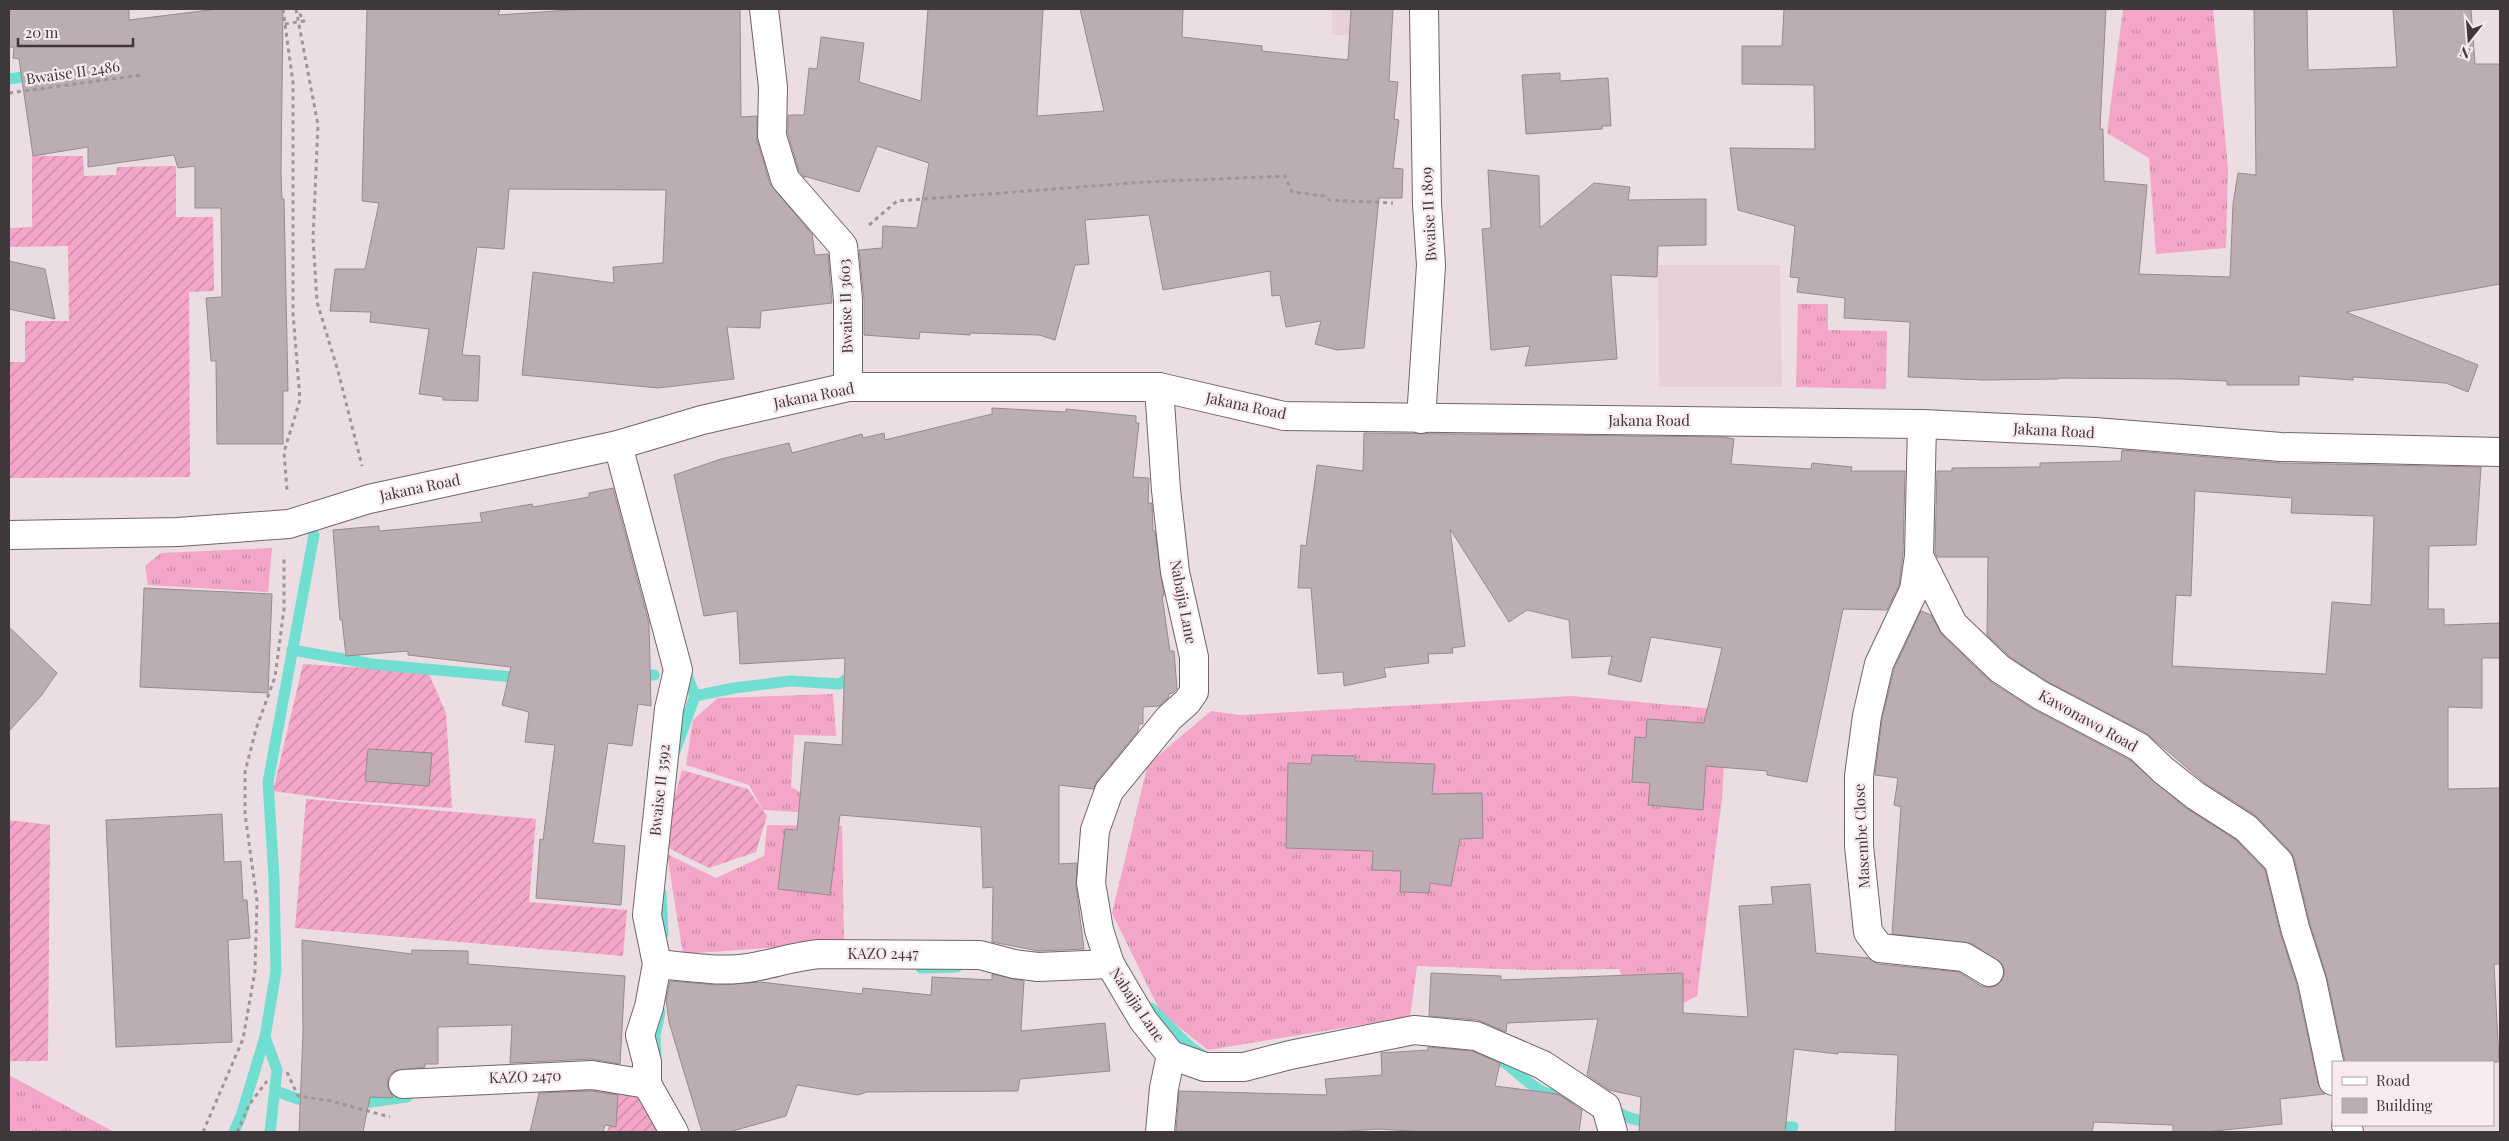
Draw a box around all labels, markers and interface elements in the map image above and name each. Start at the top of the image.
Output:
scale bar [18,15,132,47]
north arrow [2444,15,2494,65]
text: 20 m [25,22,59,42]
text: N [2457,42,2473,63]
street label: Bwaise II 2486 [25,55,121,88]
street label: Bwaise II 1809 [1416,166,1440,262]
street label: Bwaise II 3603 [833,258,857,354]
street label: Jakana Road [771,377,856,413]
street label: Jakana Road [1203,387,1289,423]
street label: Jakana Road [1607,410,1690,430]
street label: Jakana Road [2012,418,2096,442]
street label: Jakana Road [377,469,462,506]
street label: Nabajja Lane [1166,558,1202,646]
street label: Kawonawo Road [2035,685,2142,756]
street label: Bwaise II 3592 [644,743,674,837]
street label: Masembe Close [1848,783,1874,889]
street label: KAZO 2447 [848,943,918,963]
street label: Nabajja Lane [1106,963,1170,1045]
legend [2332,1061,2494,1126]
street label: KAZO 2470 [488,1065,562,1087]
text: Road [2376,1070,2410,1090]
text: Building [2376,1095,2433,1115]

